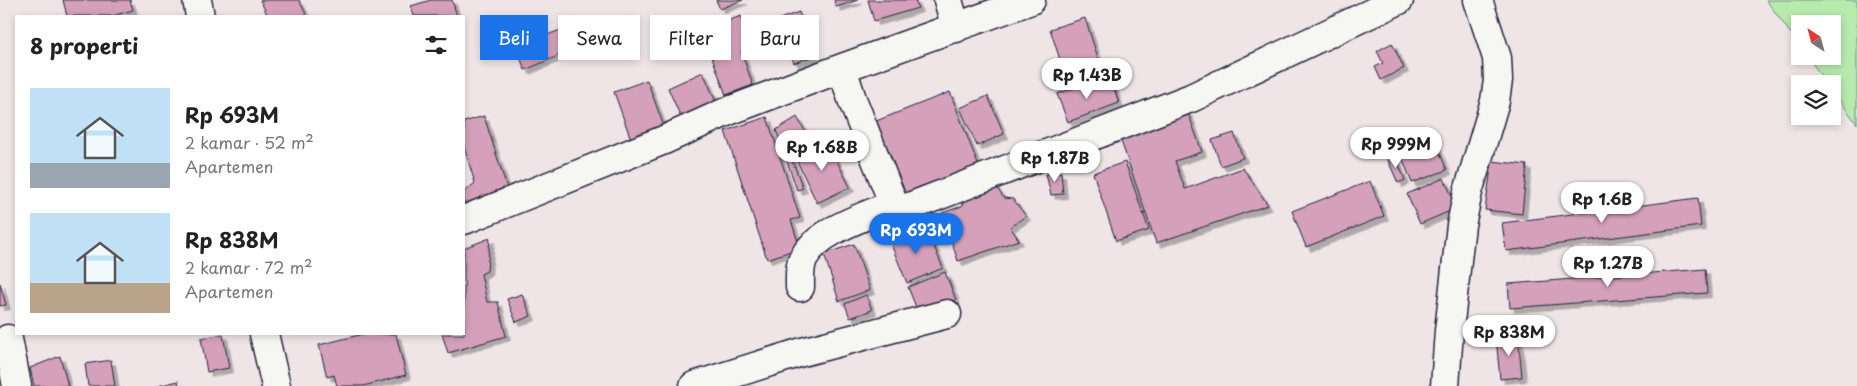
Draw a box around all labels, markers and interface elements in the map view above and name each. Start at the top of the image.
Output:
chip: Beli [480,15,548,60]
chip: Sewa [558,15,640,60]
chip: Filter [650,15,731,60]
chip: Baru [741,15,819,60]
north arrow [1791,15,1841,65]
map controls [1791,15,1841,125]
text: 8 properti [30,29,138,61]
icon: filters [422,31,450,59]
pin: Rp 1.43B [1035,58,1139,100]
text: Rp 1.43B [1052,62,1122,86]
button: layers [1791,75,1841,125]
text: Rp 693M [185,98,279,130]
icon: home [70,108,130,168]
pin: Rp 999M [1350,126,1442,169]
text: 2 kamar · 52 m² [185,130,314,154]
pin: Rp 1.68B [770,130,874,172]
text: Rp 999M [1361,131,1431,155]
text: Rp 1.68B [786,134,858,158]
pin: Rp 1.87B [1003,140,1107,183]
text: Rp 1.87B [1020,145,1090,169]
text: Apartemen [185,154,274,178]
pin: Rp 1.6B [1556,182,1648,224]
text: Rp 1.6B [1572,186,1632,210]
pin: Rp 693M [870,212,962,255]
text: Rp 693M [880,217,952,241]
text: Rp 838M [185,223,279,255]
icon: home [70,233,130,293]
pin: Rp 1.27B [1556,246,1660,288]
text: Rp 1.27B [1573,250,1643,274]
text: 2 kamar · 72 m² [185,255,312,279]
text: Apartemen [185,279,274,303]
pin: Rp 838M [1463,314,1555,357]
text: Rp 838M [1473,319,1545,343]

